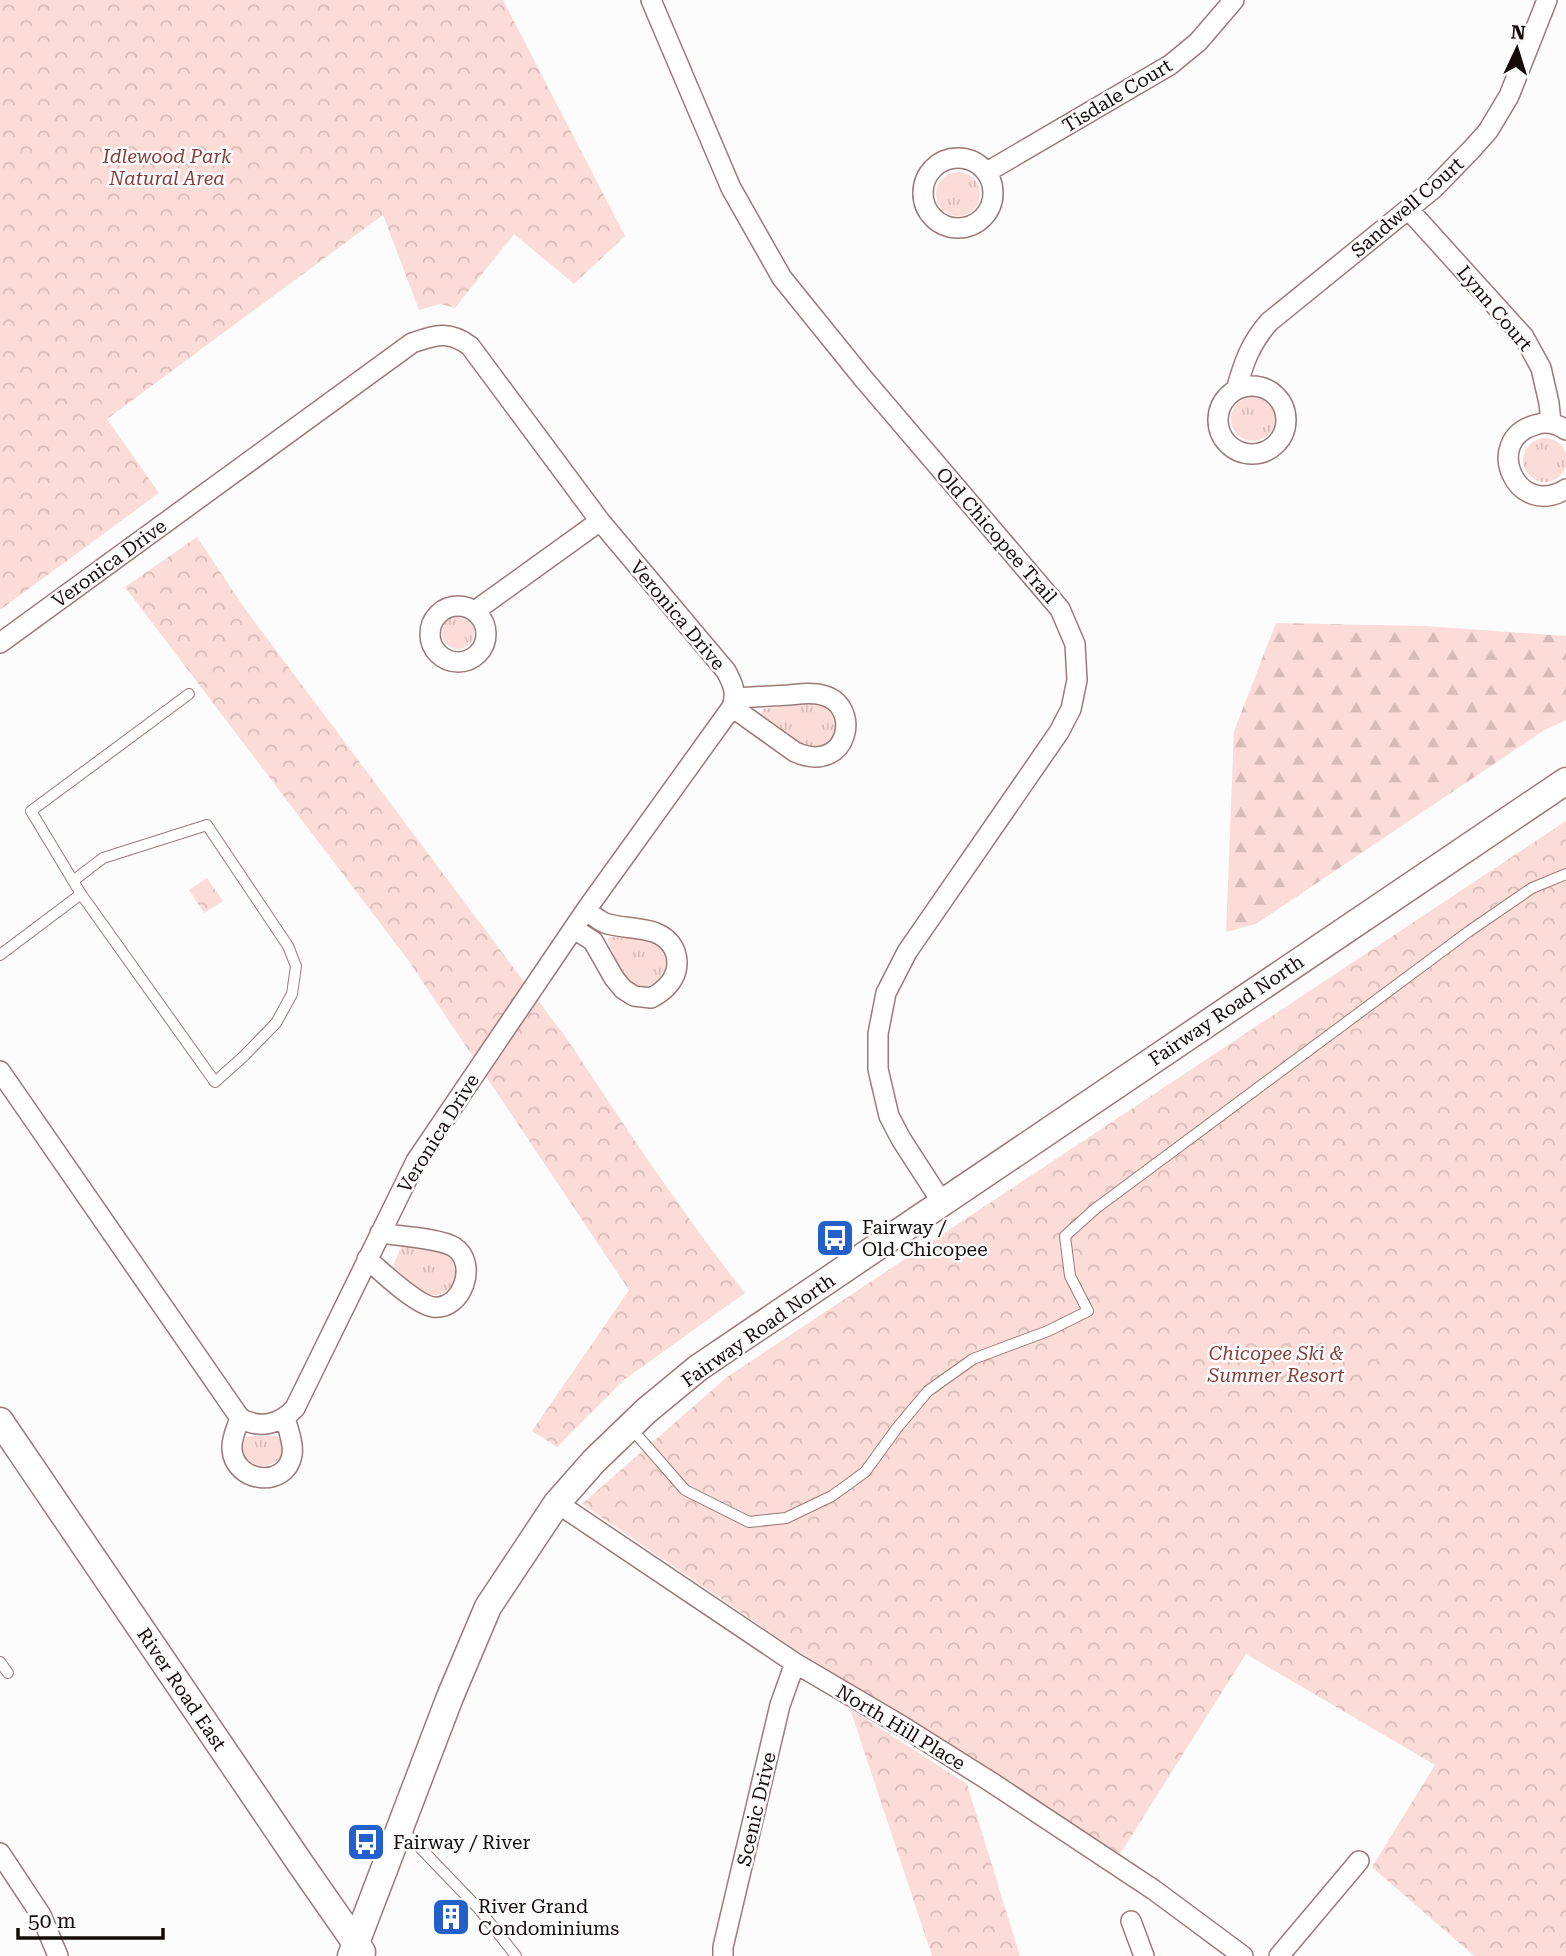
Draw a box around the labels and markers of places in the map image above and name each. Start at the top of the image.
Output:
place label: Fairway / Old Chicopee [862,1216,988,1261]
bus stop icon: Fairway / Old Chicopee [814,1217,856,1259]
bus stop icon: Fairway / River [345,1821,387,1863]
place label: Fairway / River [393,1831,530,1854]
place label: River Grand Condominiums [478,1895,619,1940]
building icon: River Grand Condominiums [430,1896,472,1938]

